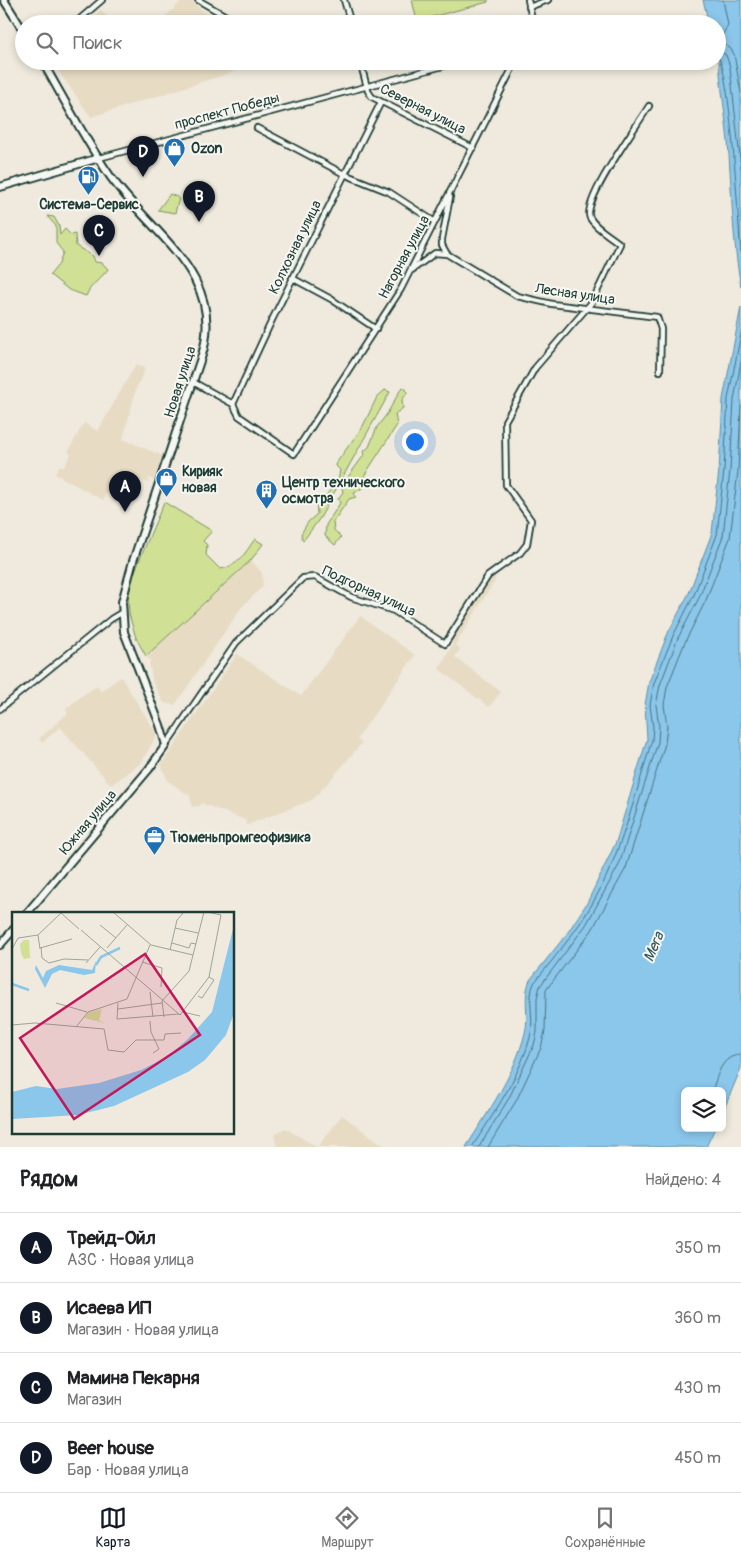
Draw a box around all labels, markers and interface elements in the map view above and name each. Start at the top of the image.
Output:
search box [15,15,726,70]
icon: search [33,29,61,57]
text: Поиск [73,31,123,55]
street label: Северная улица [377,80,469,138]
street label: проспект Победы [173,89,281,133]
pin: D [127,136,159,177]
shop icon: Ozon [163,136,187,167]
place label: Ozon [191,140,223,157]
fuel station icon: Система-Сервис [77,164,101,195]
pin: B [183,181,215,222]
place label: Система-Сервис [39,196,139,213]
street label: Колхозная улица [265,197,325,297]
street label: Нагорная улица [375,212,433,302]
pin: C [83,215,115,256]
street label: Лесная улица [533,280,616,308]
street label: Новая улица [160,344,200,420]
your location [402,429,428,455]
place label: Кирияк новая [182,463,223,496]
shop icon: Кирияк новая [154,467,178,498]
pin: A [109,471,141,512]
place label: Центр технического осмотра [281,474,405,507]
building icon: Центр технического осмотра [254,478,278,509]
street label: Подгорная улица [320,562,418,620]
street label: Южная улица [56,786,120,858]
office icon: Тюменьпромгеофизика [142,825,166,856]
place label: Тюменьпромгеофизика [169,829,311,846]
inset map [12,912,235,1134]
water label: Мега [639,928,669,965]
map controls [681,1087,726,1132]
button: layers [681,1087,726,1132]
text: Рядом [20,1166,78,1193]
text: Найдено: 4 [645,1170,721,1190]
text: Трейд-Ойл [67,1226,156,1250]
text: A [31,1238,41,1258]
text: 350 m [675,1238,721,1258]
text: АЗС · Новая улица [67,1250,194,1270]
text: Исаева ИП [67,1296,151,1320]
text: B [31,1308,41,1328]
text: 360 m [674,1308,721,1328]
text: Магазин · Новая улица [67,1320,219,1340]
text: Мамина Пекарня [67,1366,200,1390]
text: C [31,1378,41,1398]
text: 430 m [674,1378,721,1398]
text: Магазин [67,1390,122,1410]
text: Beer house [67,1436,154,1460]
text: D [31,1448,41,1468]
text: 450 m [674,1448,721,1468]
text: Бар · Новая улица [67,1460,189,1480]
tab: Карта [95,1504,130,1551]
tab: Маршрут [321,1504,374,1551]
tab: Сохранённые [565,1504,646,1551]

